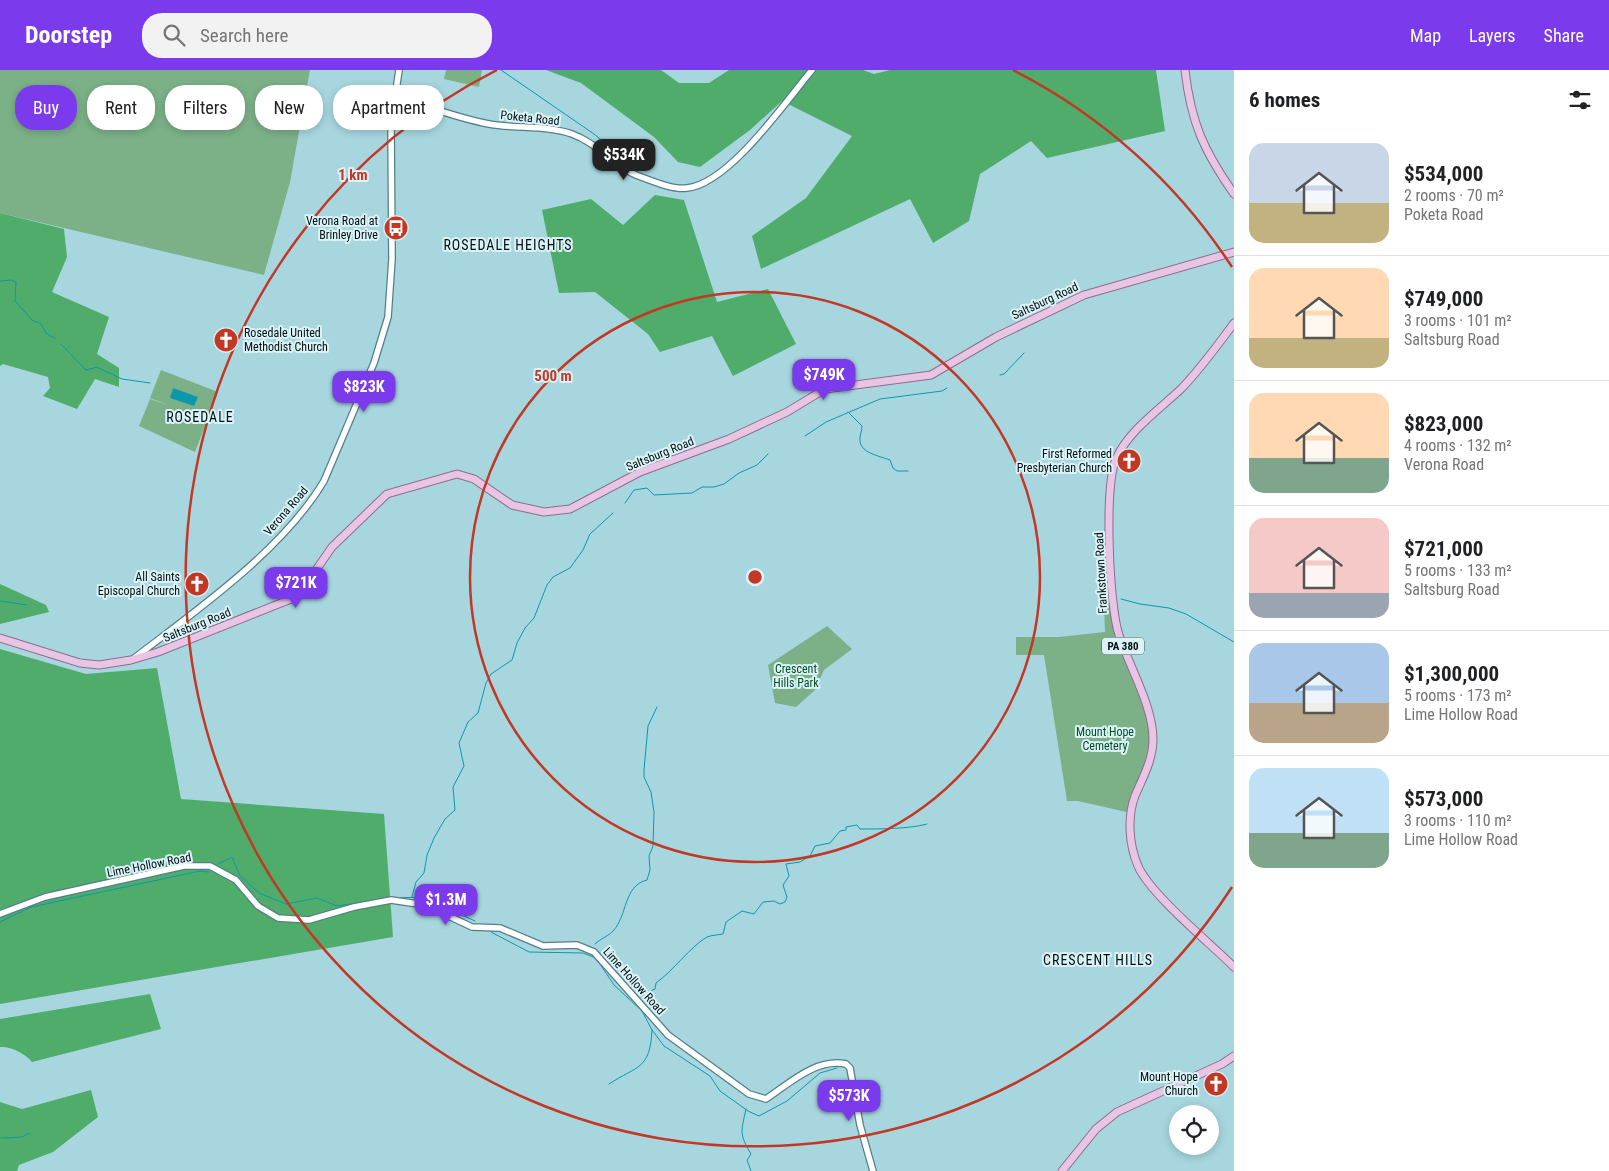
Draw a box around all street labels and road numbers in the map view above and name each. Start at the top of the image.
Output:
street label: Poketa Road [500,108,560,128]
street label: Saltsburg Road [1010,279,1081,323]
street label: Saltsburg Road [624,434,696,474]
street label: Verona Road [261,484,311,538]
street label: Frankstown Road [1092,532,1110,614]
street label: Saltsburg Road [161,605,233,645]
road number: PA 380 [1102,638,1144,654]
street label: Lime Hollow Road [106,850,192,880]
street label: Lime Hollow Road [600,945,668,1017]

